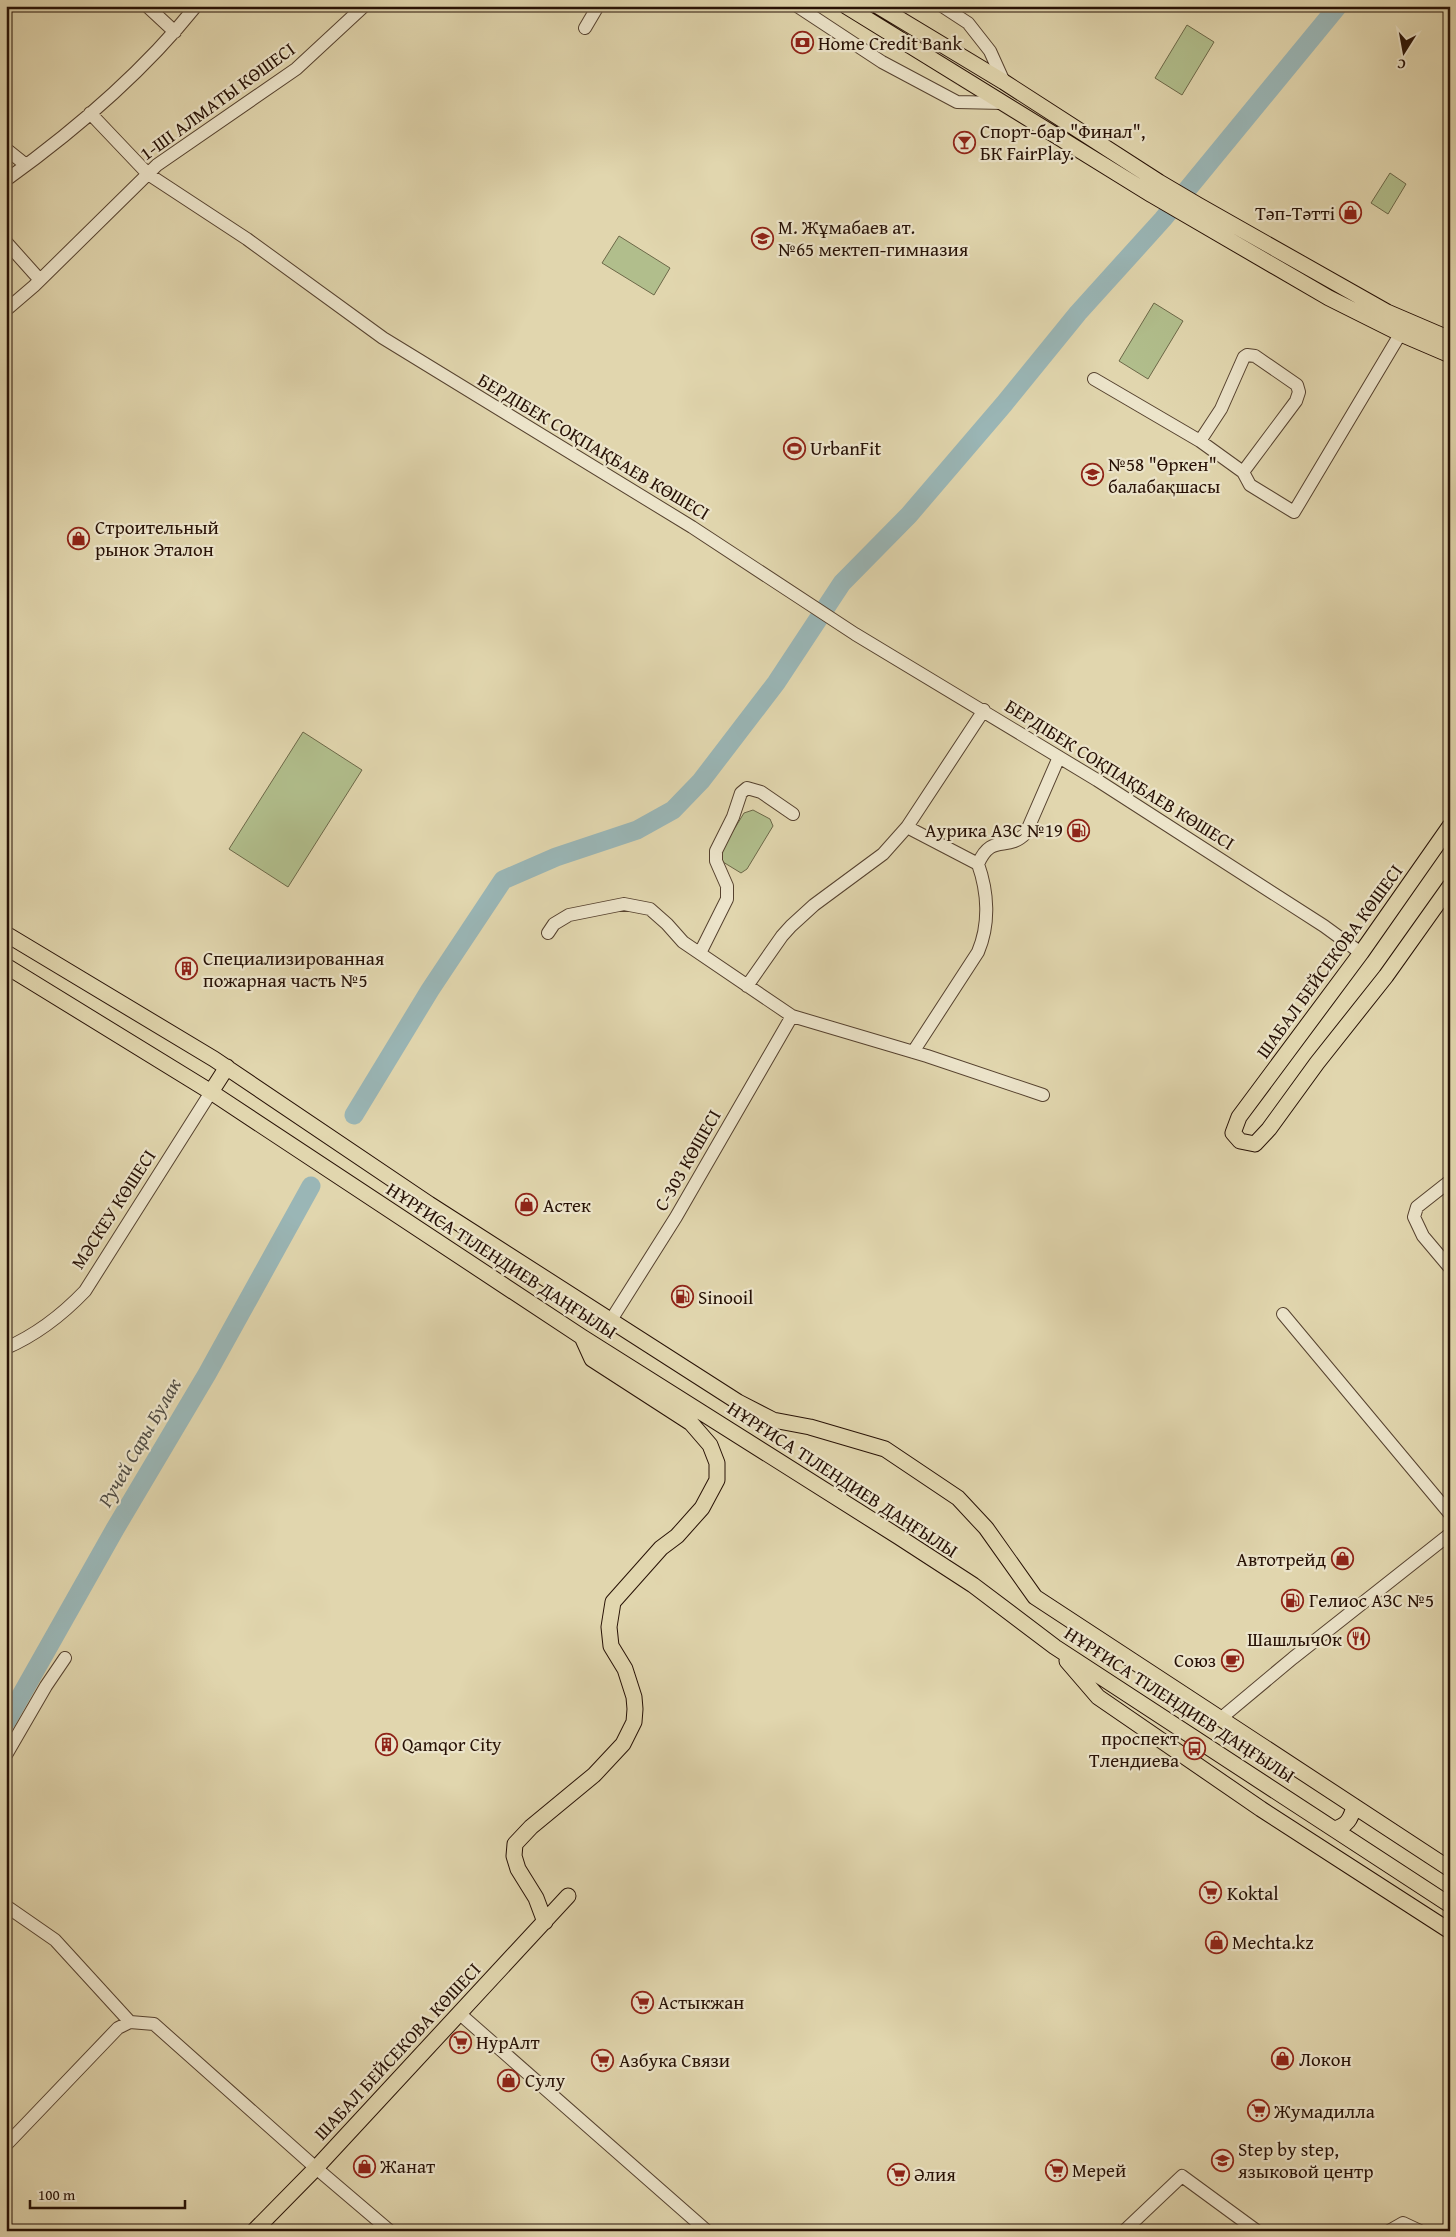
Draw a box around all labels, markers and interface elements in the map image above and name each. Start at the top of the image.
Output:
north arrow [1378,28,1428,78]
place label: Home Credit Bank [818,29,962,57]
bank icon: Home Credit Bank [790,31,814,55]
street label: 1-ШІ АЛМАТЫ КӨШЕСІ [134,35,301,167]
text: С [1396,54,1407,75]
place label: Спорт-бар "Финал", БК FairPlay. [980,117,1145,167]
bar icon: Спорт-бар "Финал", БК FairPlay. [952,130,976,154]
place label: Тәп-Тәтті [1255,199,1335,227]
shop icon: Тәп-Тәтті [1339,201,1363,225]
place label: М. Жұмабаев ат. №65 мектеп-гимназия [778,213,969,263]
school or university icon: М. Жұмабаев ат. №65 мектеп-гимназия [750,226,774,250]
street label: БЕРДІБЕК СОҚПАҚБАЕВ КӨШЕСІ [473,365,715,527]
place label: UrbanFit [810,434,881,462]
sports icon: UrbanFit [782,436,806,460]
place label: №58 "Өркен" балабақшасы [1108,450,1220,500]
school or university icon: №58 "Өркен" балабақшасы [1080,463,1104,487]
place label: Строительный рынок Эталон [95,513,219,563]
shop icon: Строительный рынок Эталон [67,526,91,550]
street label: БЕРДІБЕК СОҚПАҚБАЕВ КӨШЕСІ [1000,692,1240,857]
place label: Аурика АЗС №19 [925,816,1063,844]
fuel station icon: Аурика АЗС №19 [1067,818,1091,842]
street label: ШАБАЛ БЕЙСЕКОВА КӨШЕСІ [1249,858,1409,1064]
place label: Специализированная пожарная часть №5 [203,944,385,994]
building icon: Специализированная пожарная часть №5 [175,957,199,981]
street label: С-303 КӨШЕСІ [647,1104,728,1216]
street label: МӘСКЕУ КӨШЕСІ [64,1143,162,1274]
street label: НҰРҒИСА ТІЛЕНДИЕВ ДАҢҒЫЛЫ [381,1175,623,1345]
place label: Астек [543,1191,591,1219]
shop icon: Астек [515,1193,539,1217]
place label: Sinooil [698,1283,753,1311]
fuel station icon: Sinooil [670,1285,694,1309]
water label: Ручей Сары Булак [90,1372,188,1513]
street label: НҰРҒИСА ТІЛЕНДИЕВ ДАҢҒЫЛЫ [722,1394,964,1564]
place label: Автотрейд [1236,1545,1326,1573]
shop icon: Автотрейд [1330,1547,1354,1571]
place label: Гелиос АЗС №5 [1309,1586,1434,1614]
fuel station icon: Гелиос АЗС №5 [1281,1588,1305,1612]
street label: НҰРҒИСА ТІЛЕНДИЕВ ДАҢҒЫЛЫ [1059,1619,1301,1789]
place label: ШашлычОк [1247,1625,1342,1653]
restaurant icon: ШашлычОк [1346,1627,1370,1651]
place label: Союз [1174,1646,1216,1674]
cafe icon: Союз [1220,1648,1244,1672]
place label: проспект Тлендиева [1089,1724,1180,1774]
place label: Qamqor City [402,1730,502,1758]
building icon: Qamqor City [374,1732,398,1756]
bus stop icon: проспект Тлендиева [1183,1737,1207,1761]
place label: Koktal [1227,1879,1279,1907]
supermarket icon: Koktal [1199,1881,1223,1905]
place label: Mechta.kz [1232,1928,1314,1956]
shop icon: Mechta.kz [1204,1930,1228,1954]
street label: ШАБАЛ БЕЙСЕКОВА КӨШЕСІ [307,1956,487,2146]
place label: Астыкжан [658,1988,744,2016]
supermarket icon: Астыкжан [630,1990,654,2014]
place label: НурАлт [476,2028,541,2056]
supermarket icon: НурАлт [448,2030,472,2054]
place label: Локон [1299,2045,1351,2073]
place label: Азбука Связи [619,2046,730,2074]
shop icon: Локон [1271,2047,1295,2071]
supermarket icon: Азбука Связи [591,2048,615,2072]
place label: Сулу [525,2066,565,2094]
shop icon: Сулу [497,2068,521,2092]
place label: Жумадилла [1273,2097,1375,2125]
supermarket icon: Жумадилла [1246,2099,1270,2123]
place label: Step by step, языковой центр [1237,2135,1373,2185]
school or university icon: Step by step, языковой центр [1210,2148,1234,2172]
place label: Жанат [379,2152,436,2180]
shop icon: Жанат [352,2154,376,2178]
place label: Мерей [1072,2156,1126,2184]
supermarket icon: Мерей [1044,2158,1068,2182]
place label: Әлия [914,2160,956,2188]
supermarket icon: Әлия [886,2162,910,2186]
scale bar [30,2177,185,2209]
text: 100 m [38,2184,76,2205]

